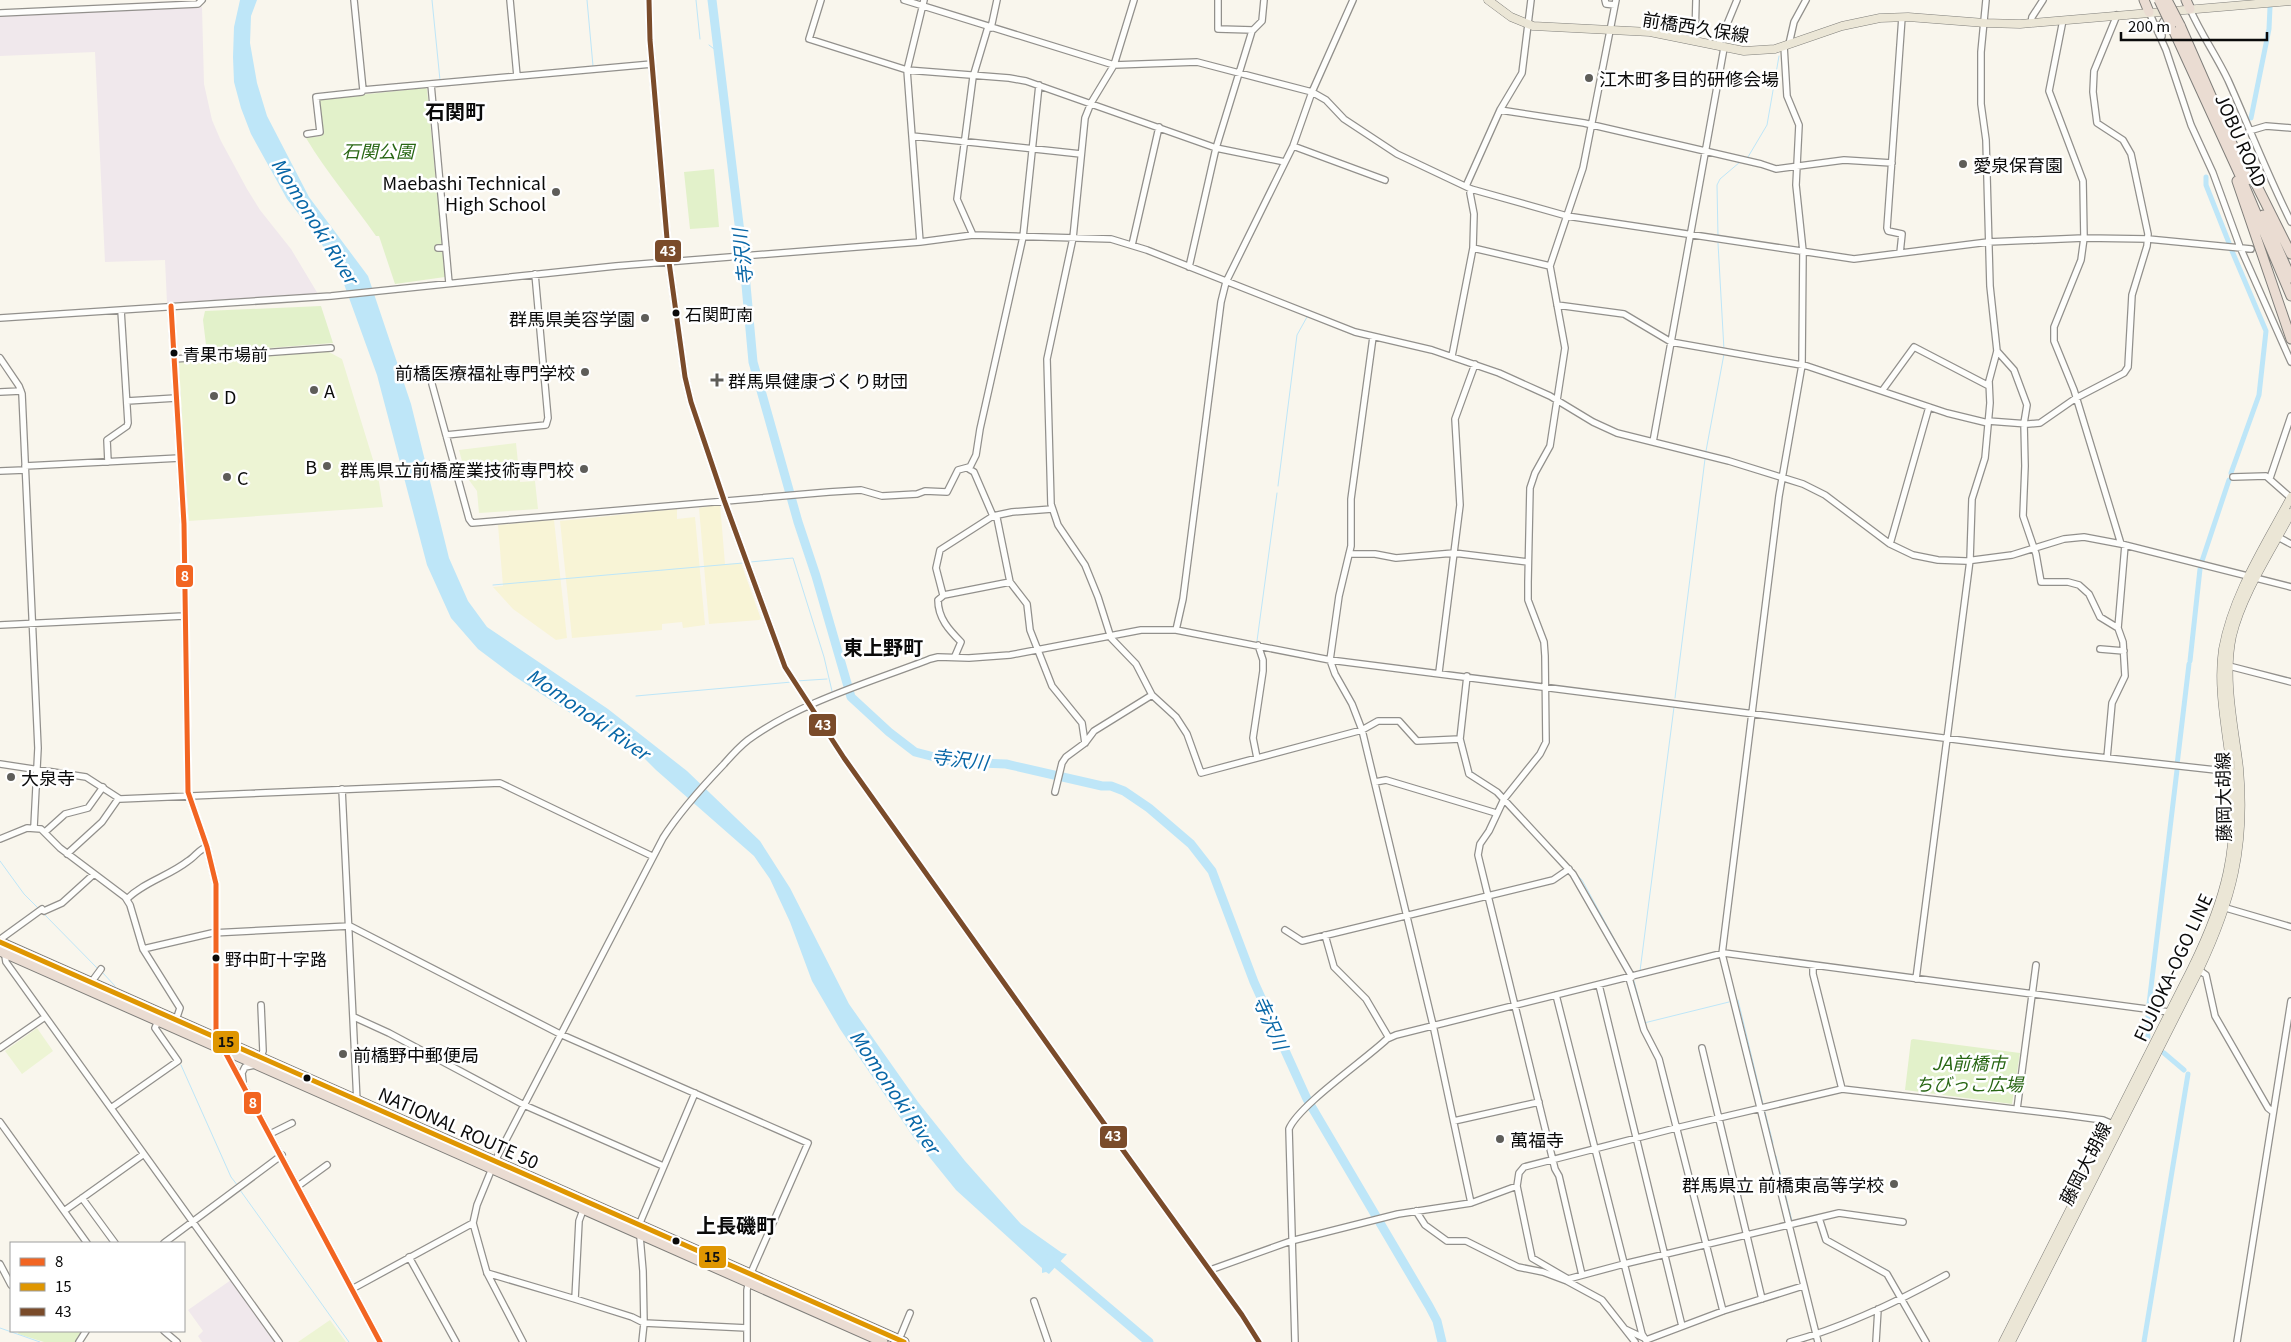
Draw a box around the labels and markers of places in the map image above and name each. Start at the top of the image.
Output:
place label: 江木町多目的研修会場 [1599,65,1779,91]
marker: 江木町多目的研修会場 [1583,72,1595,84]
place label: 愛泉保育園 [1973,151,2063,177]
marker: 愛泉保育園 [1957,158,1969,170]
place label: Maebashi Technical High School [382,169,546,216]
marker: Maebashi Technical High School [550,186,562,198]
place label: 石関町南 [685,301,753,326]
place label: 群馬県美容学園 [509,305,635,331]
marker: 石関町南 [671,308,681,318]
marker: 群馬県美容学園 [639,312,651,324]
place label: 青果市場前 [183,341,268,366]
marker: 青果市場前 [169,348,179,358]
place label: 前橋医療福祉専門学校 [395,359,575,385]
marker: 前橋医療福祉専門学校 [579,366,591,378]
place label: 群馬県健康づくり財団 [728,367,908,393]
marker: 群馬県健康づくり財団 [710,373,724,387]
place label: A [324,377,335,403]
place label: D [224,383,236,409]
marker: A [308,384,320,396]
marker: D [208,390,220,402]
place label: B [305,453,317,479]
place label: 群馬県立前橋産業技術専門校 [340,456,574,482]
marker: B [321,460,333,472]
marker: 群馬県立前橋産業技術専門校 [578,463,590,475]
place label: C [237,464,248,490]
marker: C [221,471,233,483]
place label: 大泉寺 [21,764,75,790]
marker: 大泉寺 [5,771,17,783]
place label: 野中町十字路 [225,946,327,971]
marker: 野中町十字路 [211,953,221,963]
place label: 前橋野中郵便局 [353,1041,479,1067]
marker: 前橋野中郵便局 [337,1048,349,1060]
unlabelled marker [302,1073,312,1083]
place label: 萬福寺 [1510,1126,1564,1152]
marker: 萬福寺 [1494,1133,1506,1145]
place label: 群馬県立 前橋東高等学校 [1682,1171,1884,1197]
marker: 群馬県立 前橋東高等学校 [1888,1178,1900,1190]
unlabelled marker [671,1236,681,1246]

